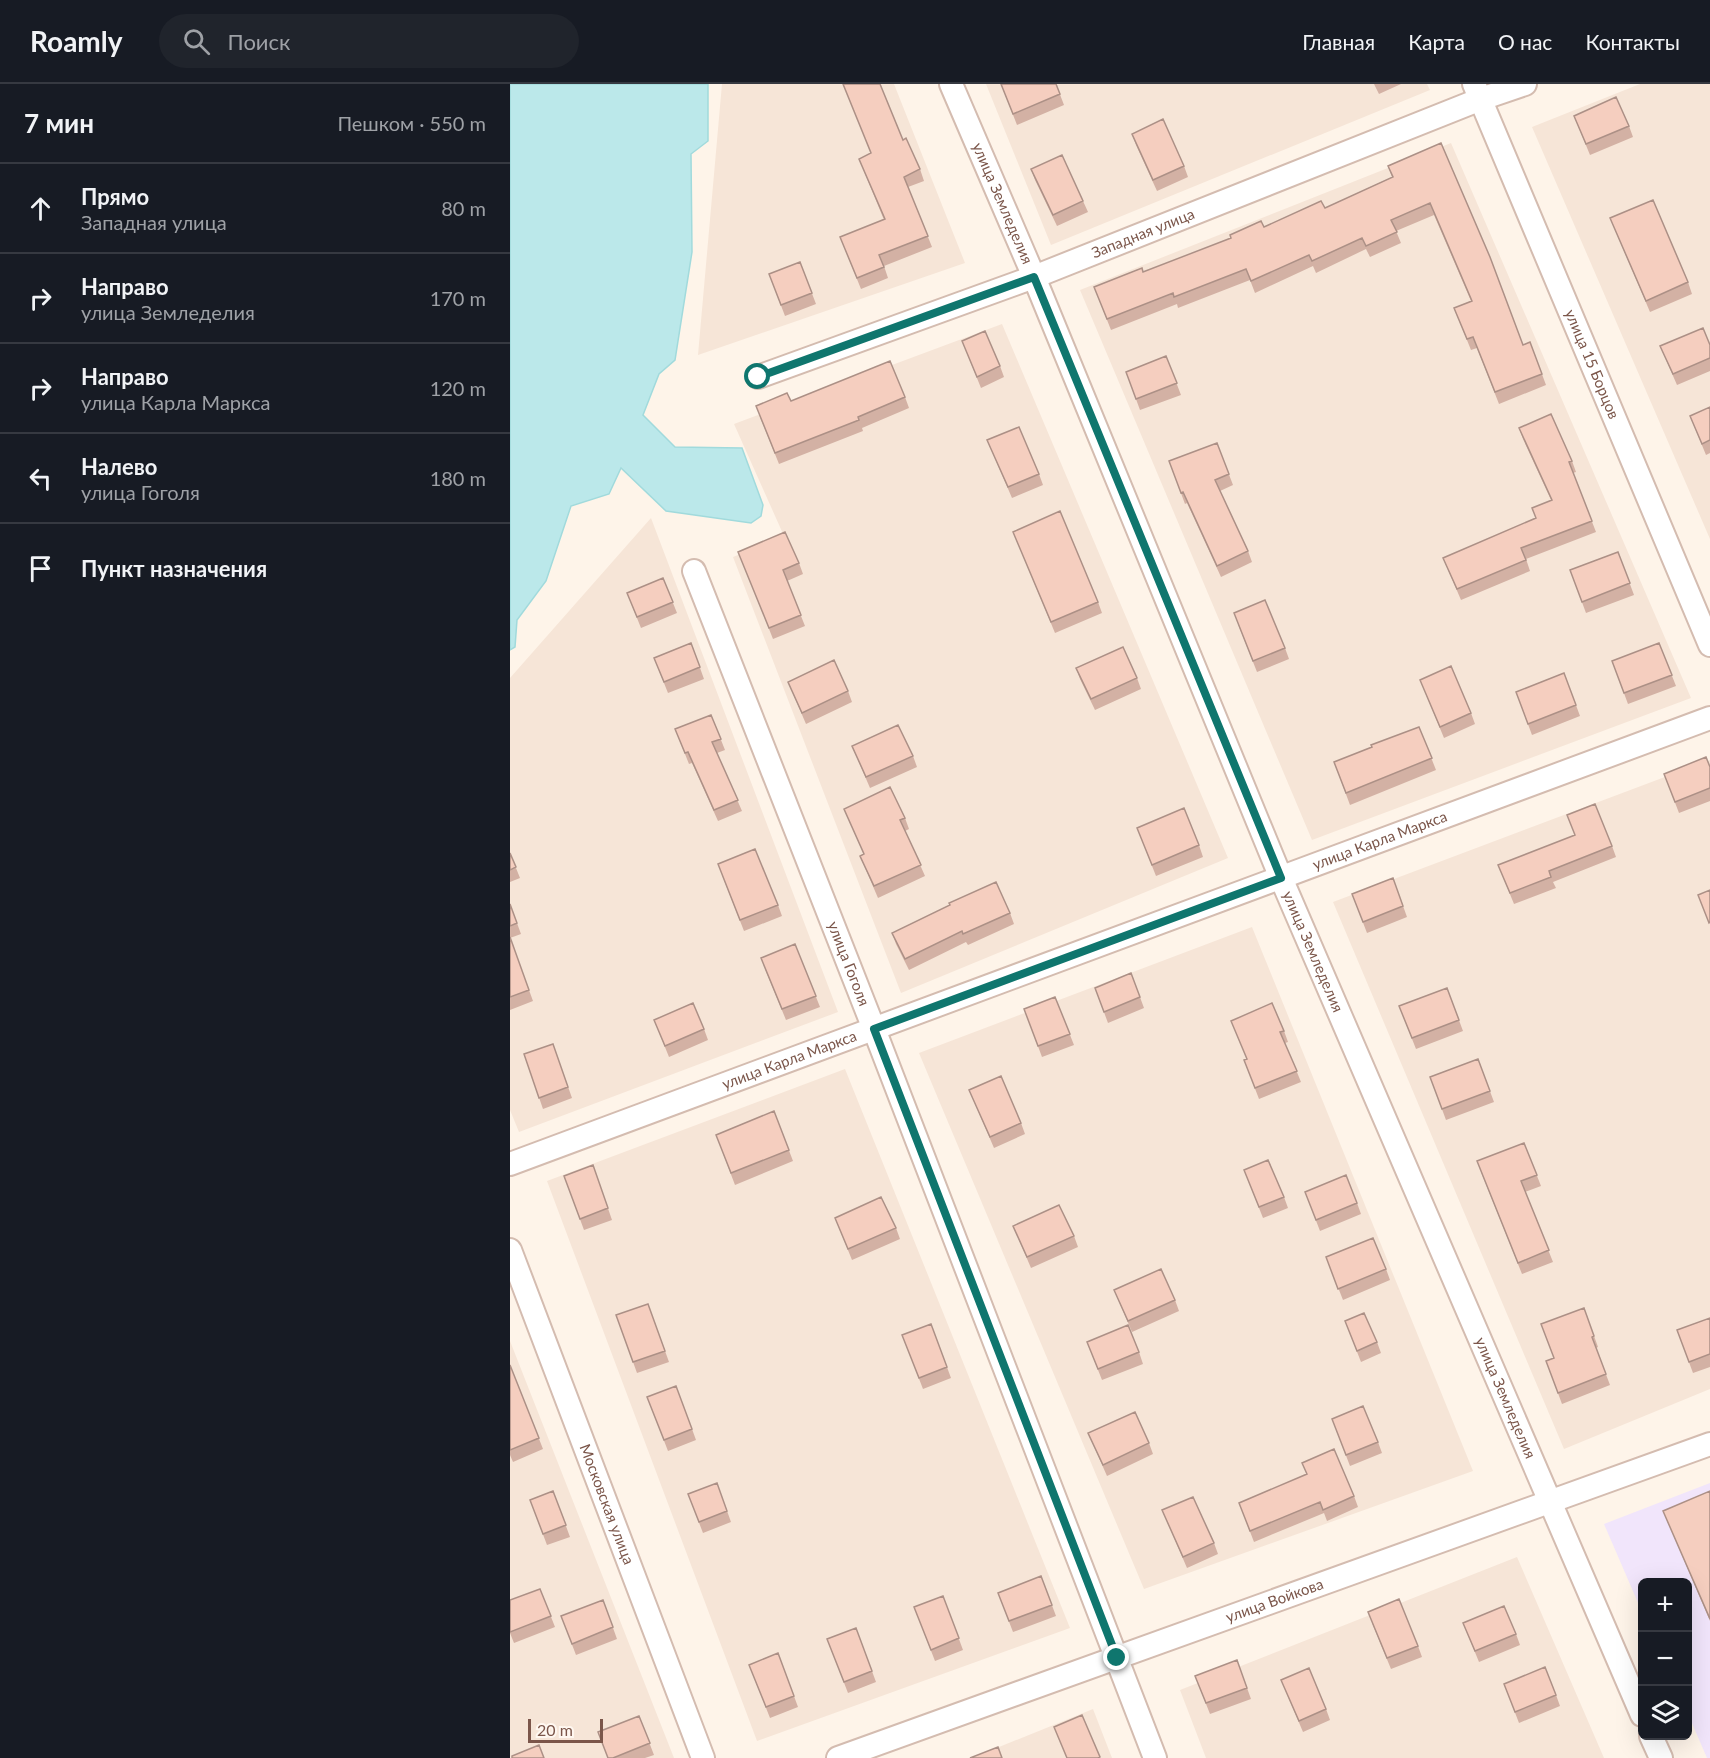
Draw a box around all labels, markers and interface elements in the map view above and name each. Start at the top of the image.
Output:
search box [159,14,579,68]
text: Roamly [30,24,123,58]
icon: search [180,25,213,58]
text: Поиск [228,28,290,55]
text: Главная [1302,29,1375,54]
text: Карта [1408,29,1465,54]
text: О нас [1498,29,1552,54]
text: Контакты [1585,29,1680,54]
text: 7 мин [24,107,94,139]
text: Пешком · 550 m [337,111,486,135]
street label: улица Земледелия [969,140,1037,267]
text: Прямо [81,183,149,210]
icon: ahead [24,192,57,225]
text: 80 m [441,196,486,220]
street label: Западная улица [1089,204,1197,261]
text: Западная улица [81,210,227,234]
text: Направо [81,273,169,300]
icon: right [24,282,57,315]
text: 170 m [430,286,486,310]
text: улица Земледелия [81,300,255,324]
street label: улица 15 Борцов [1562,306,1624,421]
text: Направо [81,363,169,390]
route start [744,363,770,389]
icon: right [24,372,57,405]
text: 120 m [430,376,486,400]
text: улица Карла Маркса [81,390,270,414]
text: Налево [81,453,157,480]
icon: left [24,462,57,495]
text: 180 m [430,466,486,490]
text: улица Гоголя [81,480,200,504]
icon: arrive [24,552,57,585]
text: Пункт назначения [81,555,267,582]
street label: улица Карла Маркса [1310,807,1449,873]
street label: улица Земледелия [1280,888,1348,1015]
street label: улица Гоголя [825,919,874,1008]
street label: улица Карла Маркса [719,1026,859,1092]
street label: улица Земледелия [1472,1334,1540,1461]
street label: Московская улица [576,1441,639,1567]
street label: улица Войкова [1223,1574,1325,1626]
map controls [1638,1578,1692,1740]
button: + [1638,1578,1692,1632]
button: − [1638,1632,1692,1686]
route end [1103,1644,1129,1670]
button: layers [1638,1686,1692,1740]
scale bar [528,1716,603,1744]
text: 20 m [537,1720,573,1739]

